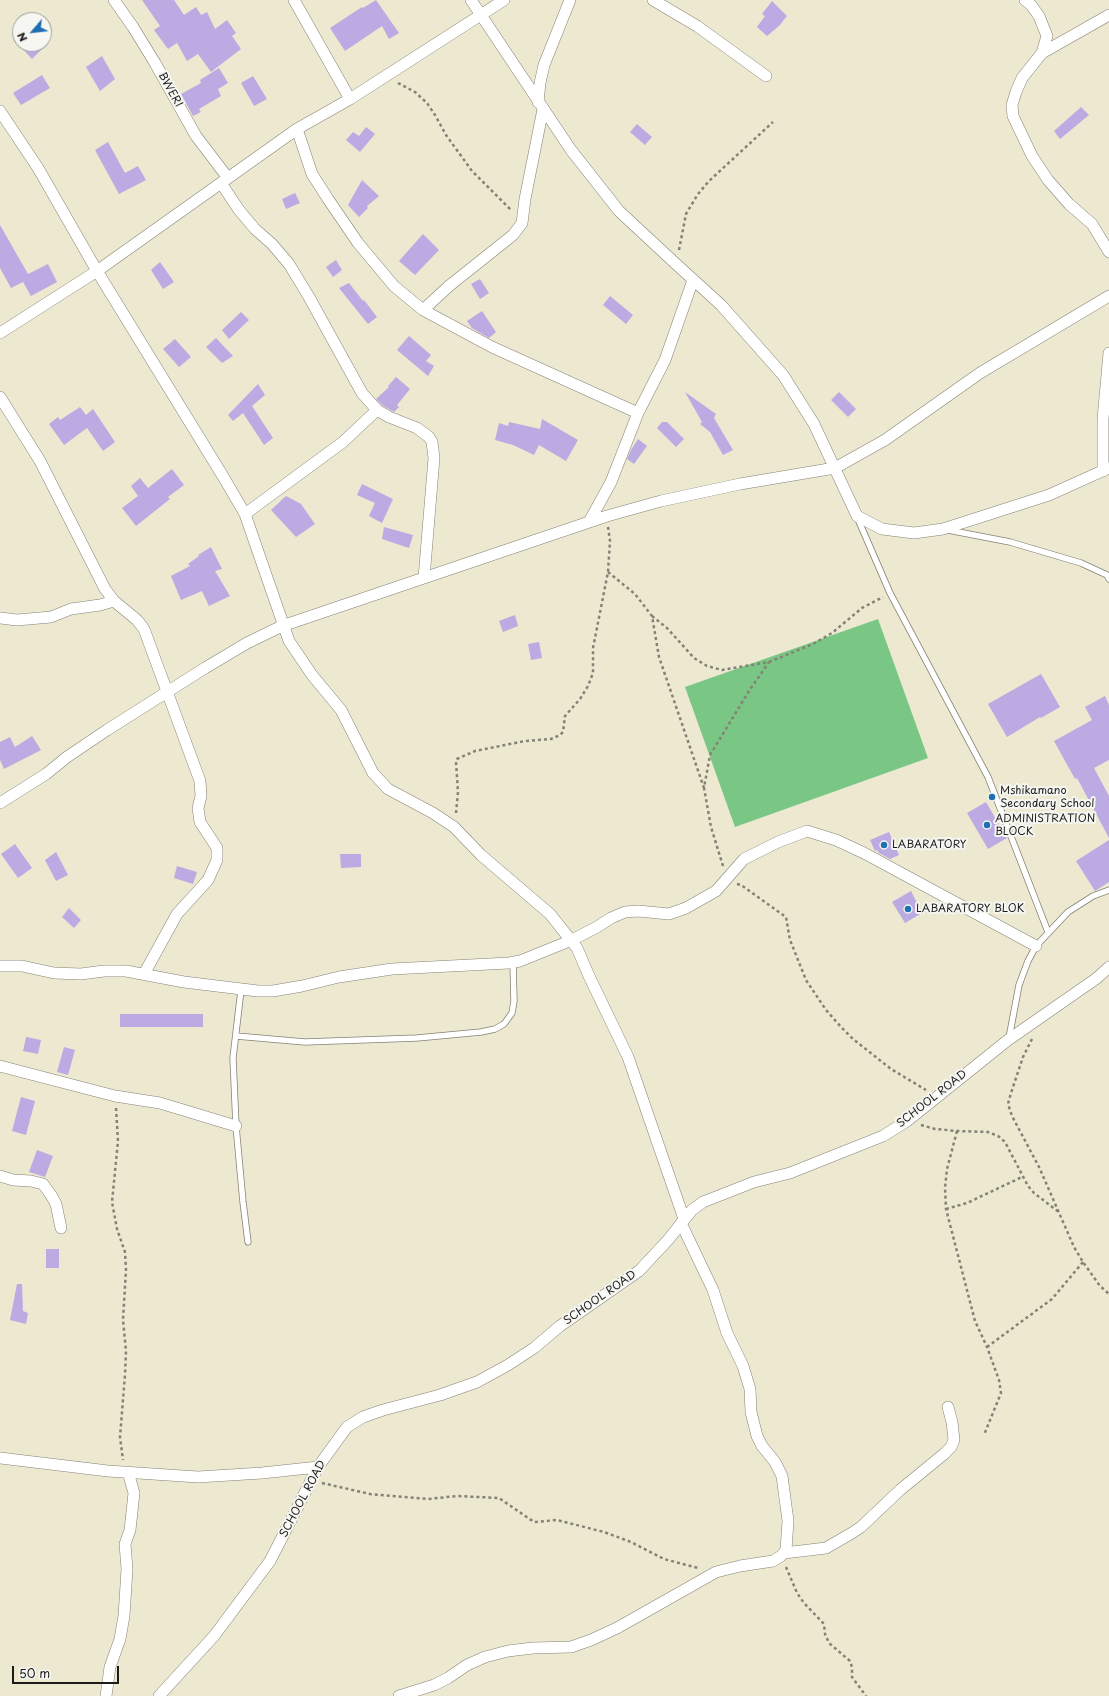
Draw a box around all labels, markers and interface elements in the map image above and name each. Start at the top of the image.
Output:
north arrow [12,12,52,52]
text: N [12,30,31,45]
street label: BWERI [155,70,185,110]
place label: Mshikamano Secondary School [1000,784,1095,810]
marker: Mshikamano Secondary School [987,792,997,802]
place label: ADMINISTRATION BLOCK [995,812,1095,838]
marker: ADMINISTRATION BLOCK [982,820,992,830]
place label: LABARATORY [892,838,966,852]
marker: LABARATORY [879,840,889,850]
place label: LABARATORY BLOK [916,902,1024,916]
marker: LABARATORY BLOK [903,904,913,914]
street label: SCHOOL ROAD [894,1068,970,1130]
street label: SCHOOL ROAD [561,1268,639,1328]
street label: SCHOOL ROAD [277,1458,329,1540]
scale bar [14,1658,121,1684]
text: 50 m [19,1664,50,1682]

